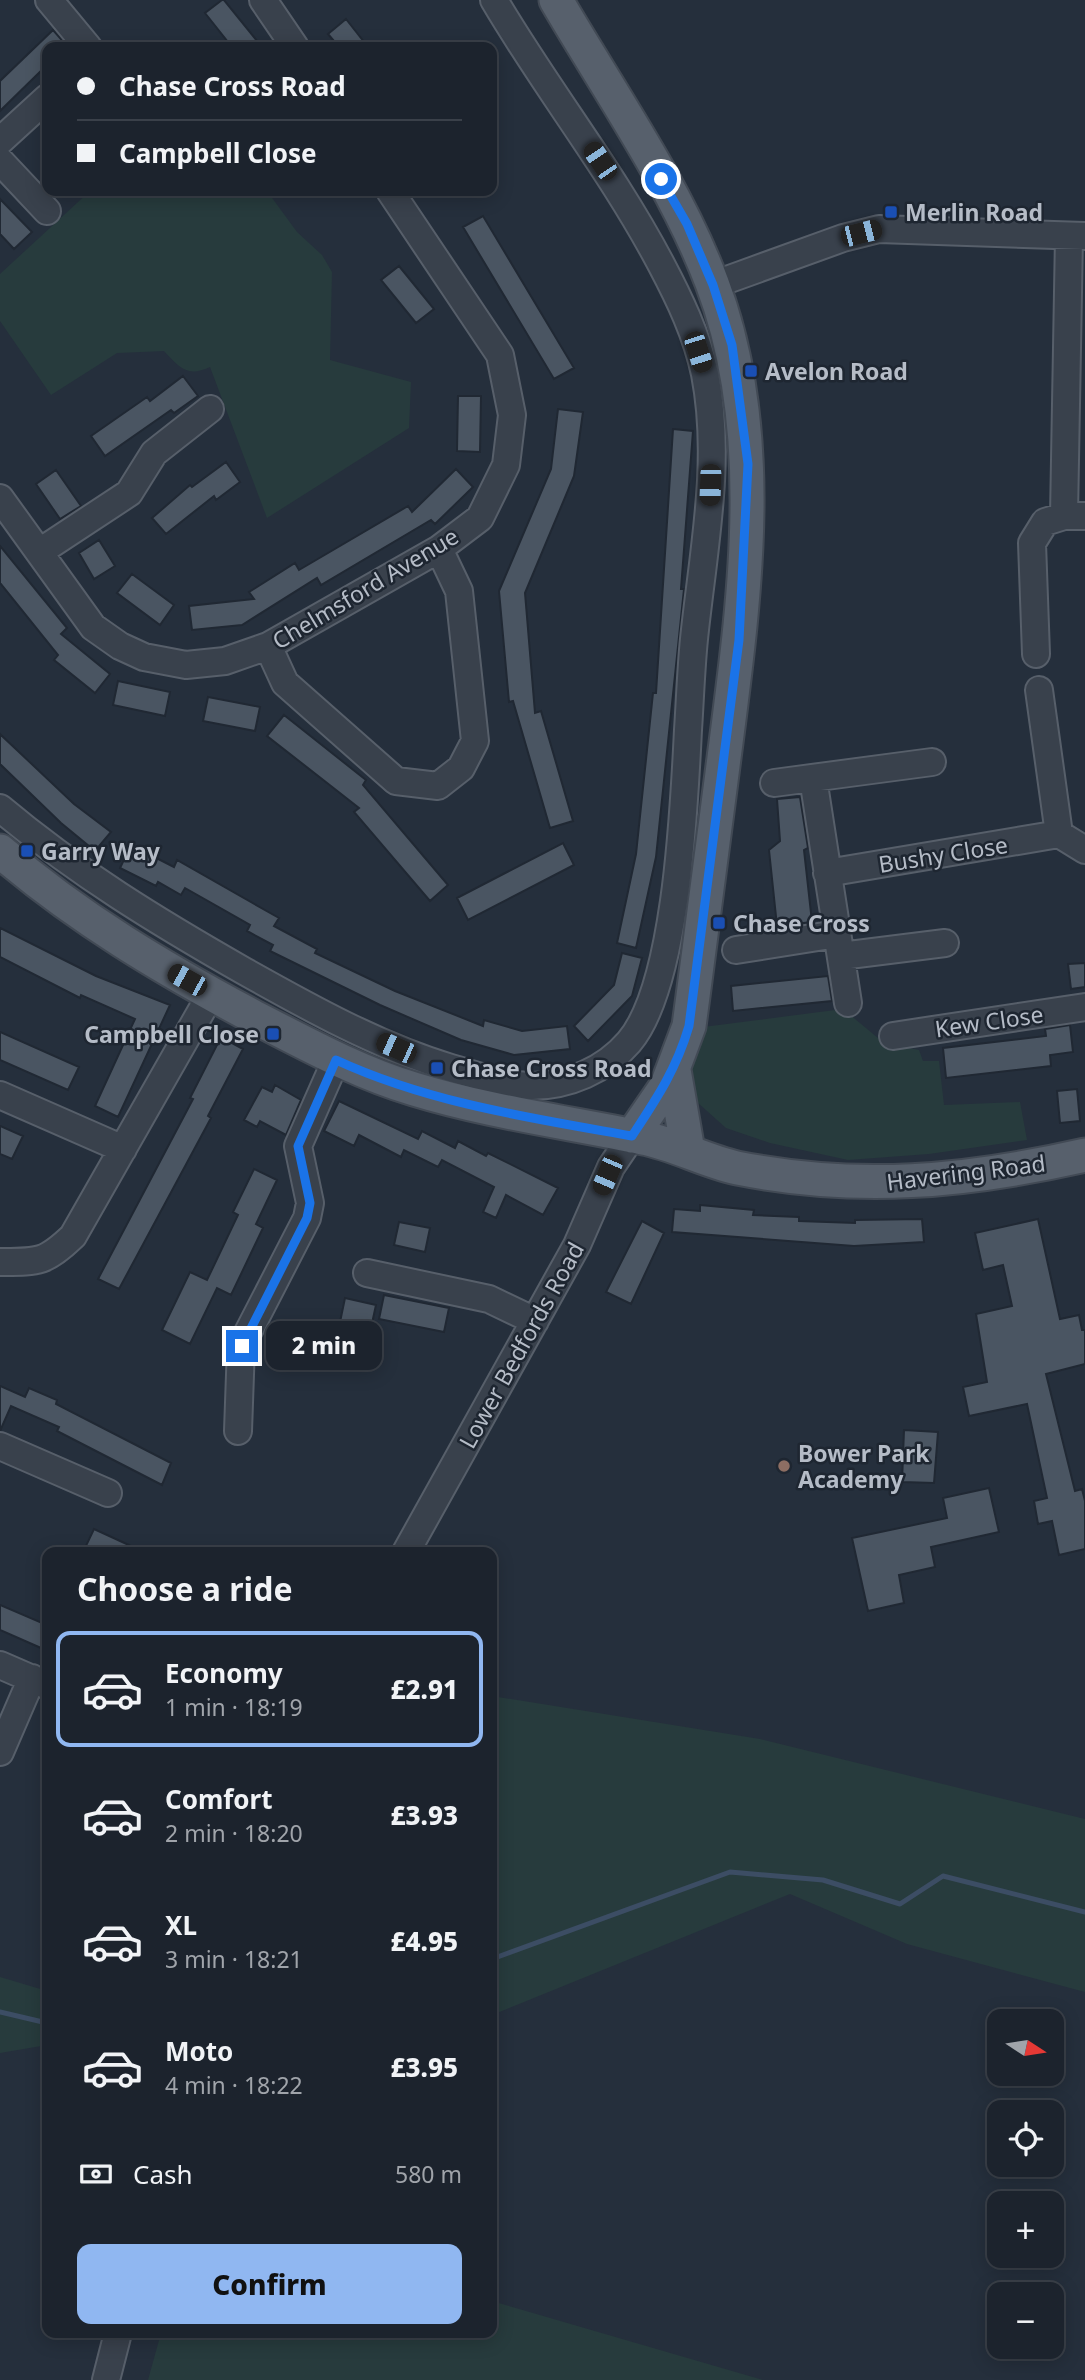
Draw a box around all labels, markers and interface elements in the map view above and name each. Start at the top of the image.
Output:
text: Chase Cross Road [119,68,346,104]
text: Campbell Close [119,135,317,171]
car [580,138,621,184]
route start [645,163,677,195]
place label: Merlin Road [905,196,1043,228]
marker: Merlin Road [883,204,899,220]
car [839,218,884,248]
car [682,329,715,375]
place label: Avelon Road [765,355,908,387]
marker: Avelon Road [743,363,759,379]
car [699,464,722,506]
street label: Chelmsford Avenue [266,520,464,656]
street label: Bushy Close [876,828,1010,880]
place label: Garry Way [41,835,161,867]
marker: Garry Way [19,843,35,859]
place label: Chase Cross [733,907,870,939]
marker: Chase Cross [711,915,727,931]
car [164,961,211,999]
street label: Kew Close [933,998,1045,1044]
place label: Campbell Close [84,1018,259,1050]
marker: Campbell Close [265,1026,281,1042]
car [373,1030,420,1066]
place label: Chase Cross Road [451,1052,652,1084]
marker: Chase Cross Road [429,1060,445,1076]
street label: Havering Road [885,1146,1047,1198]
car [590,1152,625,1198]
street label: Lower Bedfords Road [451,1236,591,1454]
callout: 2 min [266,1322,382,1370]
text: 2 min [292,1329,356,1361]
route end [226,1330,258,1362]
place label: Bower Park Academy [798,1437,930,1495]
marker: Bower Park Academy [776,1458,792,1474]
text: Choose a ride [77,1567,293,1610]
text: Economy [165,1655,283,1691]
icon: car [81,1658,144,1721]
text: £2.91 [390,1671,458,1707]
text: 1 min · 18:19 [165,1691,303,1723]
text: Comfort [165,1781,273,1817]
icon: car [81,1784,144,1847]
text: £3.93 [390,1797,458,1833]
text: 2 min · 18:20 [165,1817,303,1849]
text: XL [165,1907,197,1943]
icon: car [81,1910,144,1973]
text: £4.95 [390,1923,458,1959]
text: 3 min · 18:21 [165,1943,303,1975]
north arrow [987,2009,1064,2086]
map controls [987,2009,1064,2359]
text: Moto [165,2033,233,2069]
icon: car [81,2036,144,2099]
text: £3.95 [390,2049,458,2085]
text: 4 min · 18:22 [165,2069,303,2101]
button: locate [987,2100,1064,2177]
icon: cash [77,2155,115,2193]
text: Cash [133,2156,193,2192]
text: 580 m [395,2158,462,2190]
button: + [987,2191,1064,2268]
button: Confirm [77,2244,462,2324]
button: − [987,2282,1064,2359]

